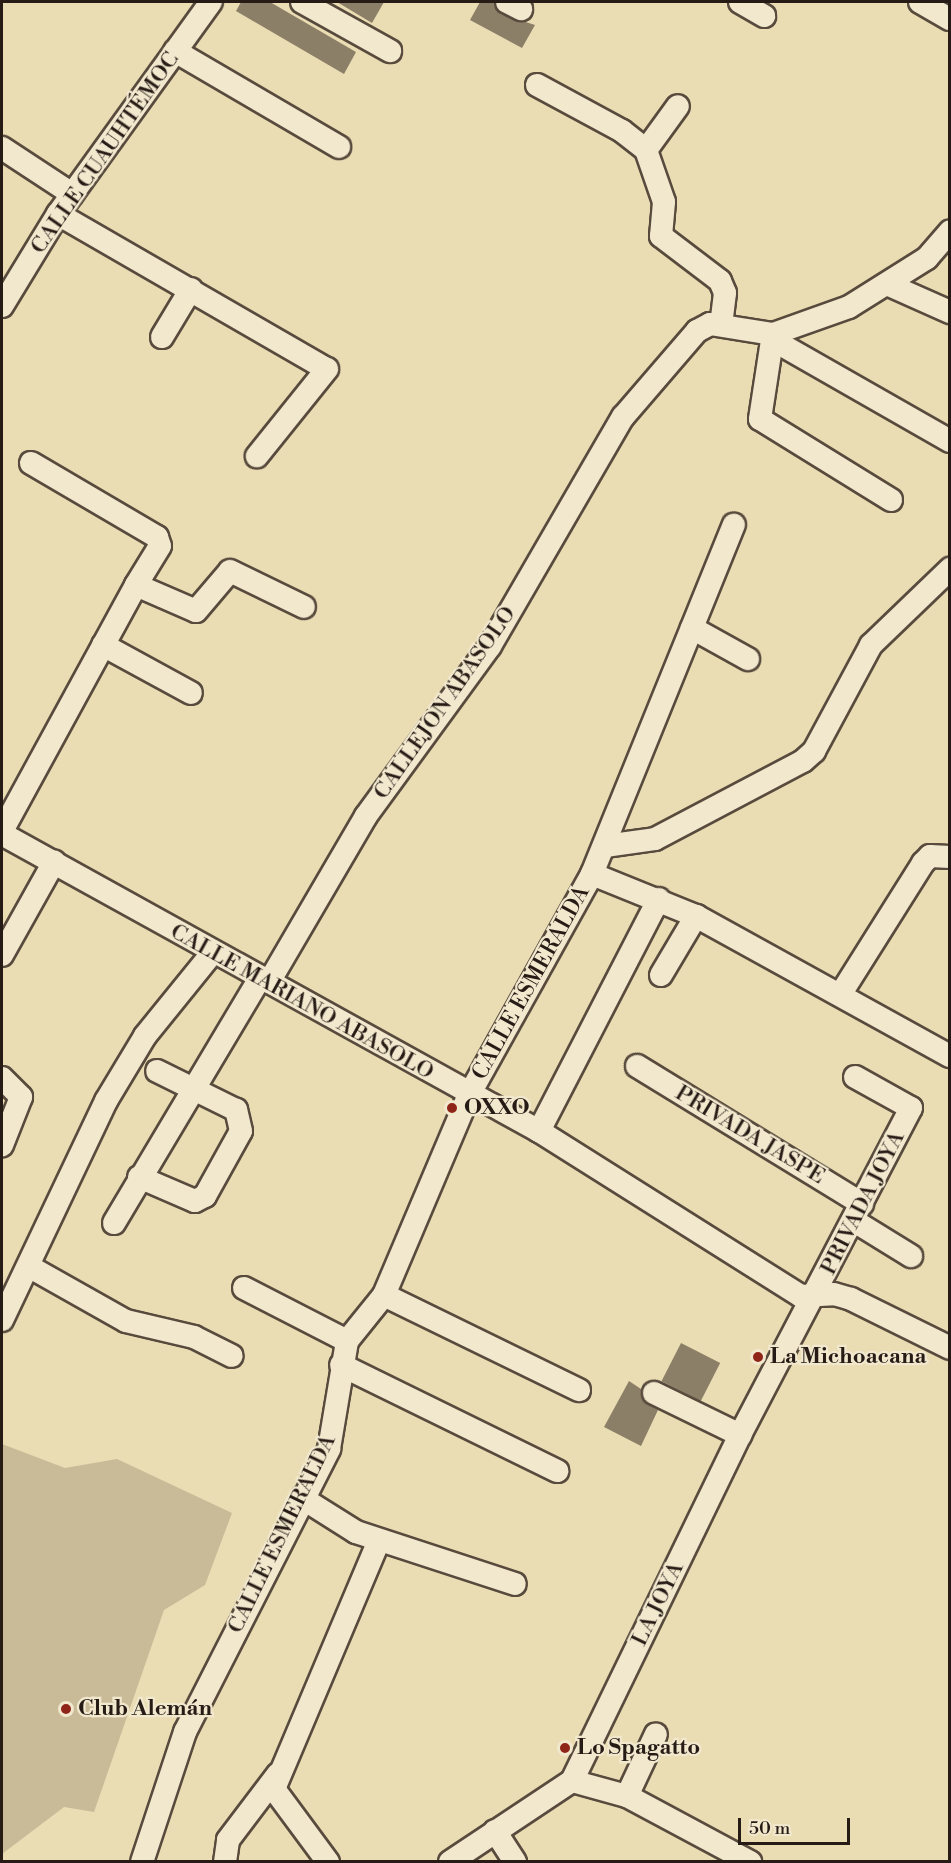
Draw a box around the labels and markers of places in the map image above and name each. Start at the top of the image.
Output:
place label: OXXO [464,1095,530,1121]
marker: OXXO [445,1101,459,1115]
place label: La Michoacana [770,1344,926,1370]
marker: La Michoacana [751,1350,765,1364]
place label: Club Alemán [78,1696,212,1722]
marker: Club Alemán [59,1702,73,1716]
place label: Lo Spagatto [577,1735,700,1761]
marker: Lo Spagatto [558,1741,572,1755]

